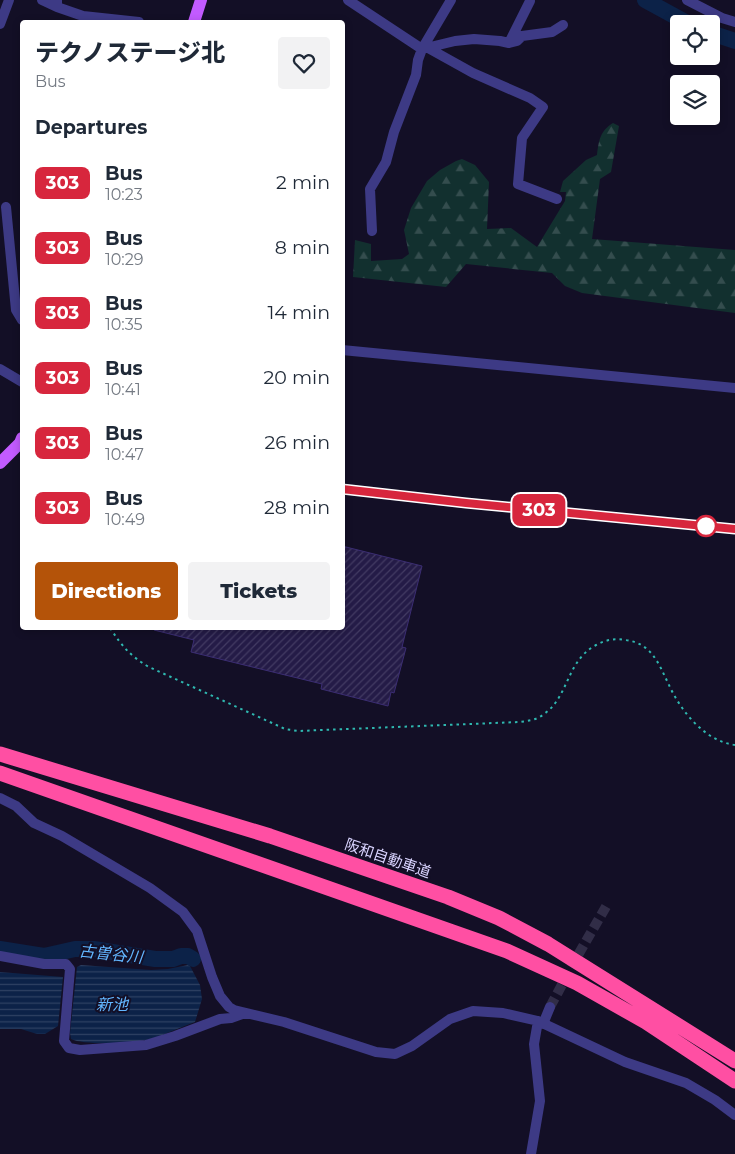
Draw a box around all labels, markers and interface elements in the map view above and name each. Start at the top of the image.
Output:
map controls [670,15,720,125]
button: locate [670,15,720,65]
button: heart [278,37,330,89]
text: テクノステージ北 [35,38,225,67]
text: Bus [35,72,66,91]
button: layers [670,75,720,125]
text: Departures [35,116,147,139]
text: Bus [105,162,143,185]
text: 2 min [276,171,330,194]
text: 303 [46,172,79,194]
text: 10:23 [105,185,143,204]
text: Bus [105,227,143,250]
text: 8 min [275,236,330,259]
text: 303 [46,237,79,259]
text: 10:29 [105,250,144,269]
text: Bus [105,292,143,315]
text: 14 min [267,301,330,324]
text: 303 [46,302,79,324]
text: 10:35 [105,315,143,334]
text: Bus [105,357,143,380]
text: 20 min [264,366,330,389]
text: 303 [46,367,79,389]
text: 10:41 [105,380,141,399]
text: Bus [105,422,143,445]
text: 26 min [265,431,330,454]
text: 303 [46,432,79,454]
text: 10:47 [105,445,144,464]
text: Bus [105,487,143,510]
line badge: 303 [510,494,568,526]
text: 28 min [264,496,330,519]
text: 303 [46,497,79,519]
text: 303 [522,499,556,521]
text: 10:49 [105,510,145,529]
unlabelled marker [695,515,717,537]
button: Directions [35,562,178,620]
button: Tickets [188,562,330,620]
street label: 阪和自動車道 [342,834,434,882]
water label: 古曽谷川 [78,941,146,967]
water label: 新池 [96,995,130,1014]

